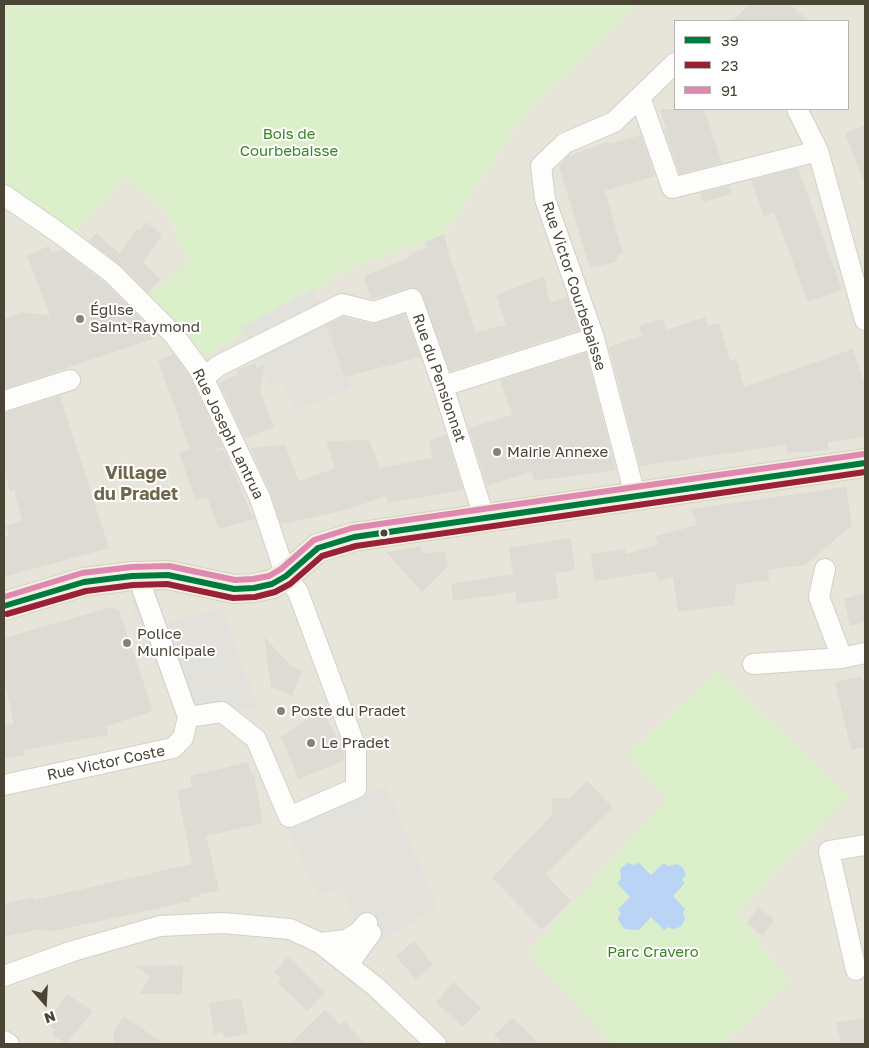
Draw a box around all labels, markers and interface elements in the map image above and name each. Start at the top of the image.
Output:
legend [674,20,849,110]
text: 39 [721,31,739,49]
text: 23 [721,56,738,74]
text: 91 [721,81,737,99]
park label: Bois de Courbebaisse [240,125,338,160]
street label: Rue Victor Courbebaisse [538,199,610,373]
place label: Église Saint-Raymond [90,301,200,336]
street label: Rue du Pensionnat [409,311,469,445]
marker: Église Saint-Raymond [74,313,86,325]
street label: Rue Joseph Lantrua [189,366,267,502]
place label: Mairie Annexe [507,443,608,461]
marker: Mairie Annexe [491,446,503,458]
district label: Village du Pradet [94,462,178,504]
unlabelled marker [379,528,389,538]
place label: Police Municipale [137,625,215,660]
marker: Police Municipale [121,637,133,649]
place label: Poste du Pradet [291,702,406,720]
marker: Poste du Pradet [275,705,287,717]
place label: Le Pradet [321,734,390,752]
marker: Le Pradet [305,737,317,749]
street label: Rue Victor Coste [45,742,167,784]
park label: Parc Cravero [607,943,699,961]
north arrow [20,978,70,1028]
text: N [42,1008,58,1027]

